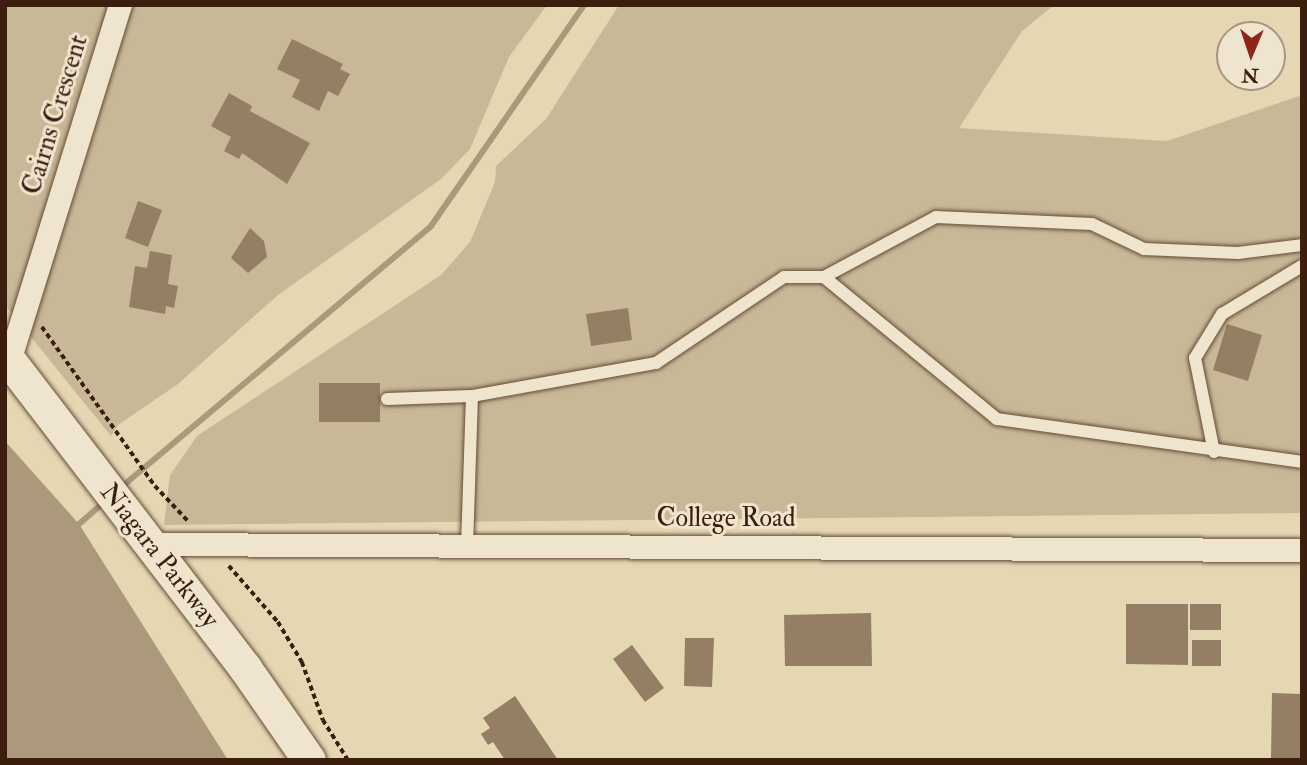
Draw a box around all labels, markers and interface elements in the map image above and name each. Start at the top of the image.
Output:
north arrow [1216,21,1286,91]
street label: Cairns Crescent [17,31,95,199]
text: N [1241,63,1259,87]
street label: Niagara Parkway [93,477,225,635]
street label: College Road [656,503,796,535]

